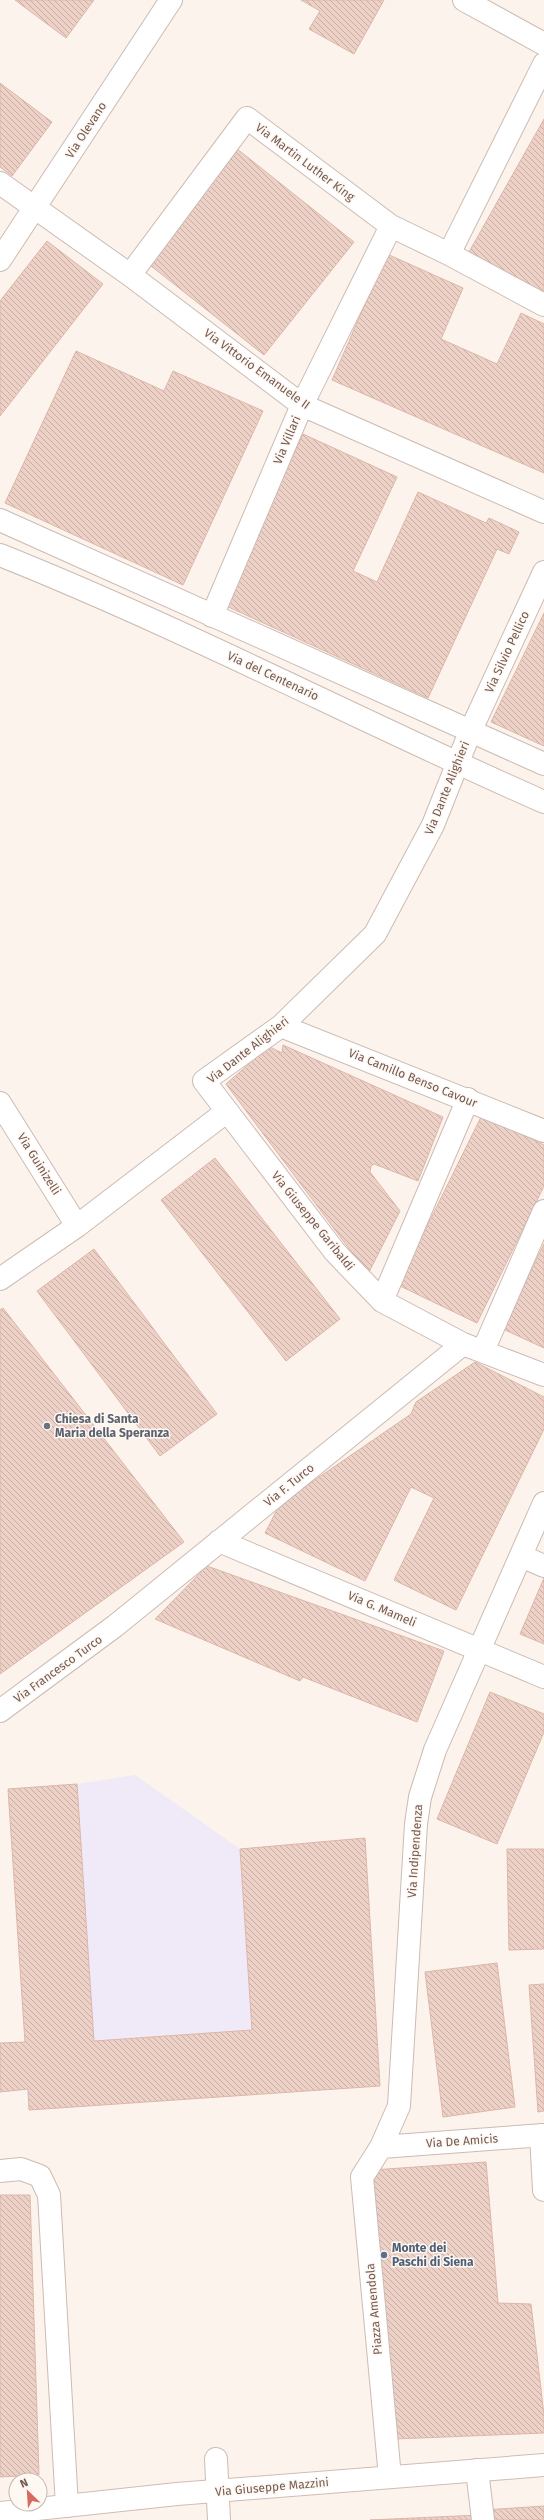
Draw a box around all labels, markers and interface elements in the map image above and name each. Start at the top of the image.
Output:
street label: Via Olevano [63,99,109,161]
street label: Via Martin Luther King [253,120,358,204]
street label: Via Vittorio Emanuele II [201,326,313,412]
street label: Via Villari [271,414,303,466]
street label: Via Silvio Pellico [482,609,532,695]
street label: Via del Centenario [225,649,321,703]
street label: Via Dante Alighieri [422,739,472,837]
street label: Via Dante Alighieri [204,1014,292,1086]
street label: Via Camillo Benso Cavour [346,1046,480,1110]
street label: Via Guinizelli [14,1131,64,1197]
street label: Via Giuseppe Garibaldi [269,1169,357,1273]
place label: Chiesa di Santa Maria della Speranza [55,1412,170,1440]
marker: Chiesa di Santa Maria della Speranza [42,1421,52,1431]
street label: Via F. Turco [261,1461,317,1509]
street label: Via G. Mameli [346,1588,418,1630]
street label: Via Francesco Turco [11,1632,105,1706]
street label: Via Indipendenza [405,1804,425,1898]
street label: Via De Amicis [425,2131,499,2151]
place label: Monte dei Paschi di Siena [392,2241,474,2269]
marker: Monte dei Paschi di Siena [379,2250,389,2260]
street label: Piazza Amendola [363,2263,385,2355]
north arrow [8,2472,48,2512]
street label: Via Giuseppe Mazzini [215,2475,329,2499]
text: N [18,2476,30,2491]

